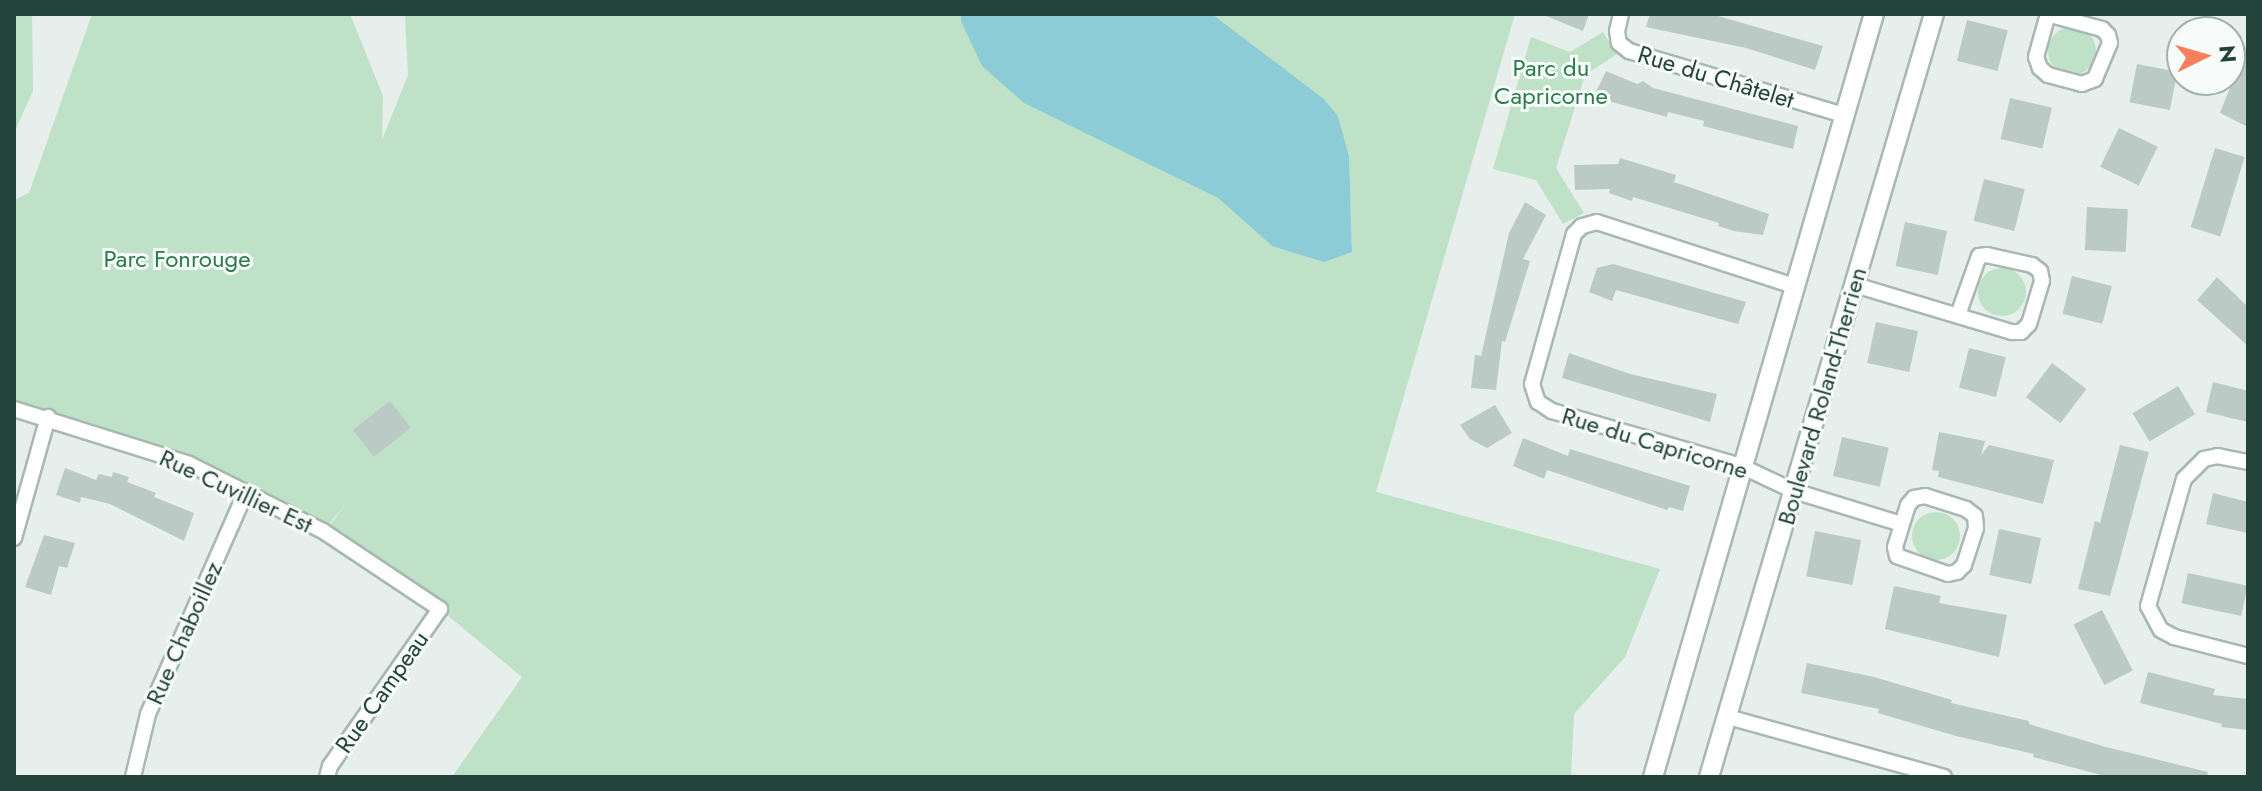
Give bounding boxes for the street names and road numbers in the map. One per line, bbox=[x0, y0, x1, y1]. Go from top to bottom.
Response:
street label: Rue du Châtelet bbox=[1635, 40, 1797, 114]
street label: Boulevard Roland-Therrien bbox=[1771, 264, 1873, 528]
street label: Rue du Capricorne bbox=[1559, 401, 1751, 485]
street label: Rue Cuvillier Est bbox=[155, 443, 317, 539]
street label: Rue Chaboillez bbox=[140, 557, 228, 709]
street label: Rue Campeau bbox=[329, 625, 435, 759]

